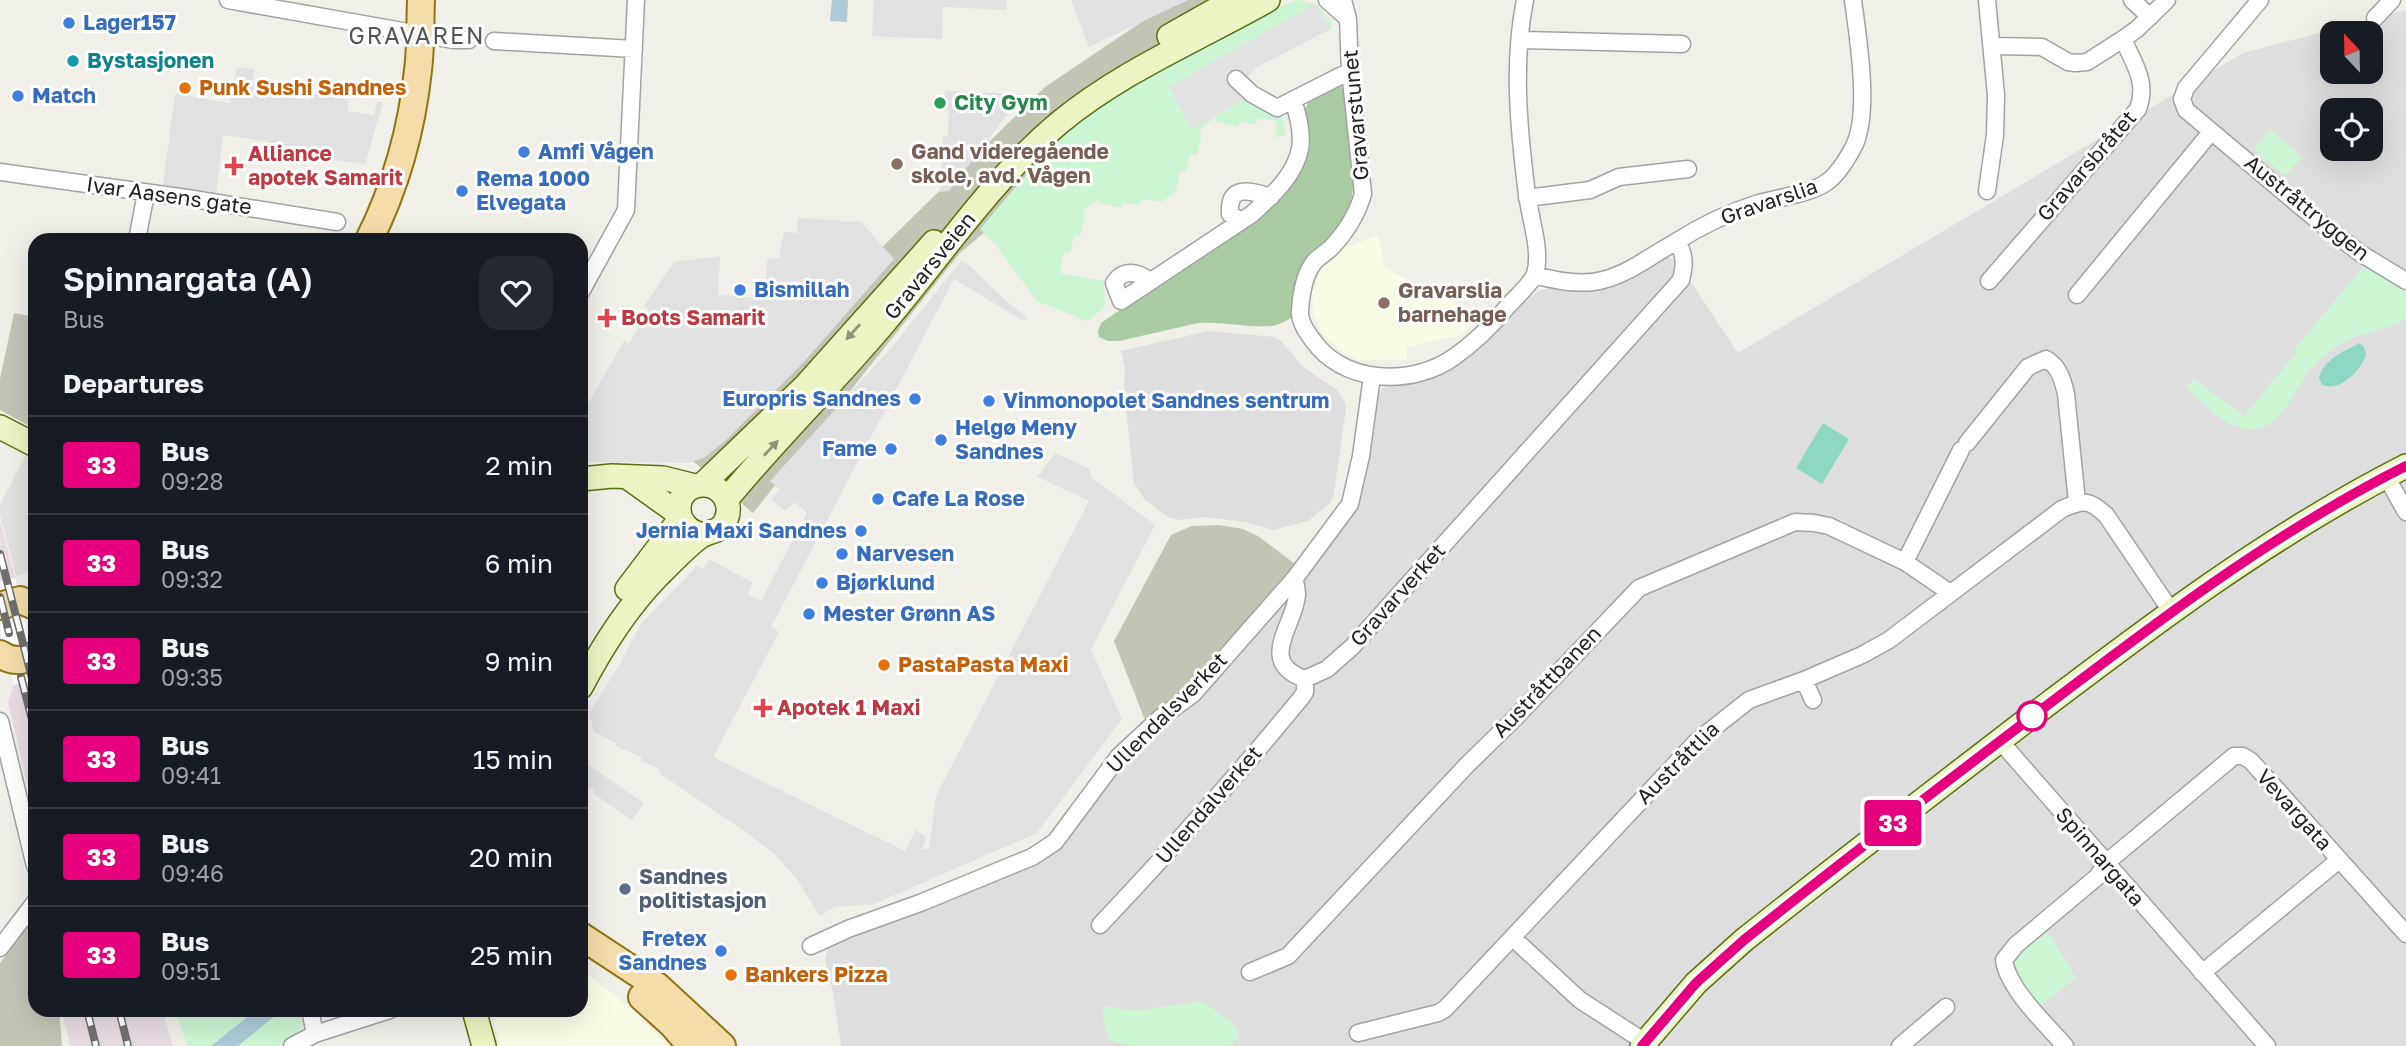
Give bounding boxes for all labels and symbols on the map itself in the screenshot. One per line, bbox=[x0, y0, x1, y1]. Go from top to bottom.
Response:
place label: Lager157 bbox=[83, 9, 176, 35]
marker: Lager157 bbox=[61, 15, 77, 31]
district label: GRAVAREN bbox=[348, 21, 486, 49]
north arrow bbox=[2320, 21, 2384, 84]
place label: Bystasjonen bbox=[87, 47, 214, 73]
street label: Gravarstunet bbox=[1336, 49, 1374, 182]
marker: Bystasjonen bbox=[65, 53, 81, 69]
place label: Punk Sushi Sandnes bbox=[199, 74, 407, 100]
marker: Punk Sushi Sandnes bbox=[177, 80, 193, 96]
place label: Match bbox=[32, 82, 96, 108]
marker: Match bbox=[10, 88, 26, 104]
place label: City Gym bbox=[954, 89, 1048, 115]
marker: City Gym bbox=[932, 95, 948, 111]
street label: Gravarsbråtet bbox=[2031, 105, 2141, 226]
place label: Amfi Vågen bbox=[538, 138, 654, 164]
place label: Gand videregående skole, avd. Vågen bbox=[911, 138, 1109, 188]
place label: Alliance apotek Samarit bbox=[248, 140, 403, 190]
marker: Amfi Vågen bbox=[516, 144, 532, 160]
street label: Austråttryggen bbox=[2240, 149, 2375, 266]
marker: Gand videregående skole, avd. Vågen bbox=[889, 156, 905, 172]
marker: Alliance apotek Samarit bbox=[226, 158, 242, 174]
place label: Rema 1000 Elvegata bbox=[476, 165, 590, 215]
street label: Ivar Aasens gate bbox=[85, 171, 253, 219]
street label: Gravarslia bbox=[1717, 172, 1821, 230]
marker: Rema 1000 Elvegata bbox=[454, 183, 470, 199]
street label: Gravarsveien bbox=[878, 206, 980, 324]
place label: Bismillah bbox=[754, 276, 849, 302]
place label: Gravarslia barnehage bbox=[1398, 277, 1507, 327]
marker: Bismillah bbox=[732, 282, 748, 298]
marker: Gravarslia barnehage bbox=[1376, 295, 1392, 311]
place label: Boots Samarit bbox=[621, 304, 765, 330]
marker: Boots Samarit bbox=[599, 310, 615, 326]
one-way arrow bbox=[845, 323, 861, 341]
place label: Europris Sandnes bbox=[722, 385, 901, 411]
place label: Vinmonopolet Sandnes sentrum bbox=[1003, 387, 1329, 413]
marker: Europris Sandnes bbox=[907, 391, 923, 407]
marker: Vinmonopolet Sandnes sentrum bbox=[981, 393, 997, 409]
place label: Helgø Meny Sandnes bbox=[955, 414, 1078, 464]
marker: Helgø Meny Sandnes bbox=[933, 432, 949, 448]
place label: Fame bbox=[822, 435, 877, 461]
one-way arrow bbox=[762, 439, 779, 456]
marker: Fame bbox=[883, 441, 899, 457]
place label: Cafe La Rose bbox=[892, 485, 1025, 511]
marker: Cafe La Rose bbox=[870, 491, 886, 507]
place label: Jernia Maxi Sandnes bbox=[636, 517, 847, 543]
marker: Jernia Maxi Sandnes bbox=[853, 523, 869, 539]
street label: Gravarverket bbox=[1344, 537, 1450, 651]
place label: Narvesen bbox=[856, 540, 954, 566]
marker: Narvesen bbox=[834, 546, 850, 562]
place label: Bjørklund bbox=[836, 569, 935, 595]
marker: Bjørklund bbox=[814, 575, 830, 591]
place label: Mester Grønn AS bbox=[823, 600, 995, 626]
marker: Mester Grønn AS bbox=[801, 606, 817, 622]
street label: Austråttbanen bbox=[1487, 620, 1606, 742]
street label: Ullendalsverket bbox=[1101, 647, 1232, 778]
place label: PastaPasta Maxi bbox=[898, 651, 1068, 677]
marker: PastaPasta Maxi bbox=[876, 657, 892, 673]
place label: Apotek 1 Maxi bbox=[777, 694, 920, 720]
marker: Apotek 1 Maxi bbox=[755, 700, 771, 716]
unlabelled marker bbox=[2017, 701, 2047, 731]
street label: Austråttlia bbox=[1631, 716, 1724, 809]
street label: Ullendalverket bbox=[1150, 740, 1267, 869]
street label: Vevargata bbox=[2251, 763, 2338, 855]
line badge: 33 bbox=[1862, 800, 1924, 846]
street label: Spinnargata bbox=[2051, 802, 2151, 911]
place label: Sandnes politistasjon bbox=[639, 863, 767, 913]
marker: Sandnes politistasjon bbox=[617, 881, 633, 897]
place label: Fretex Sandnes bbox=[618, 925, 707, 975]
marker: Fretex Sandnes bbox=[713, 943, 729, 959]
place label: Bankers Pizza bbox=[745, 961, 888, 987]
marker: Bankers Pizza bbox=[723, 967, 739, 983]

